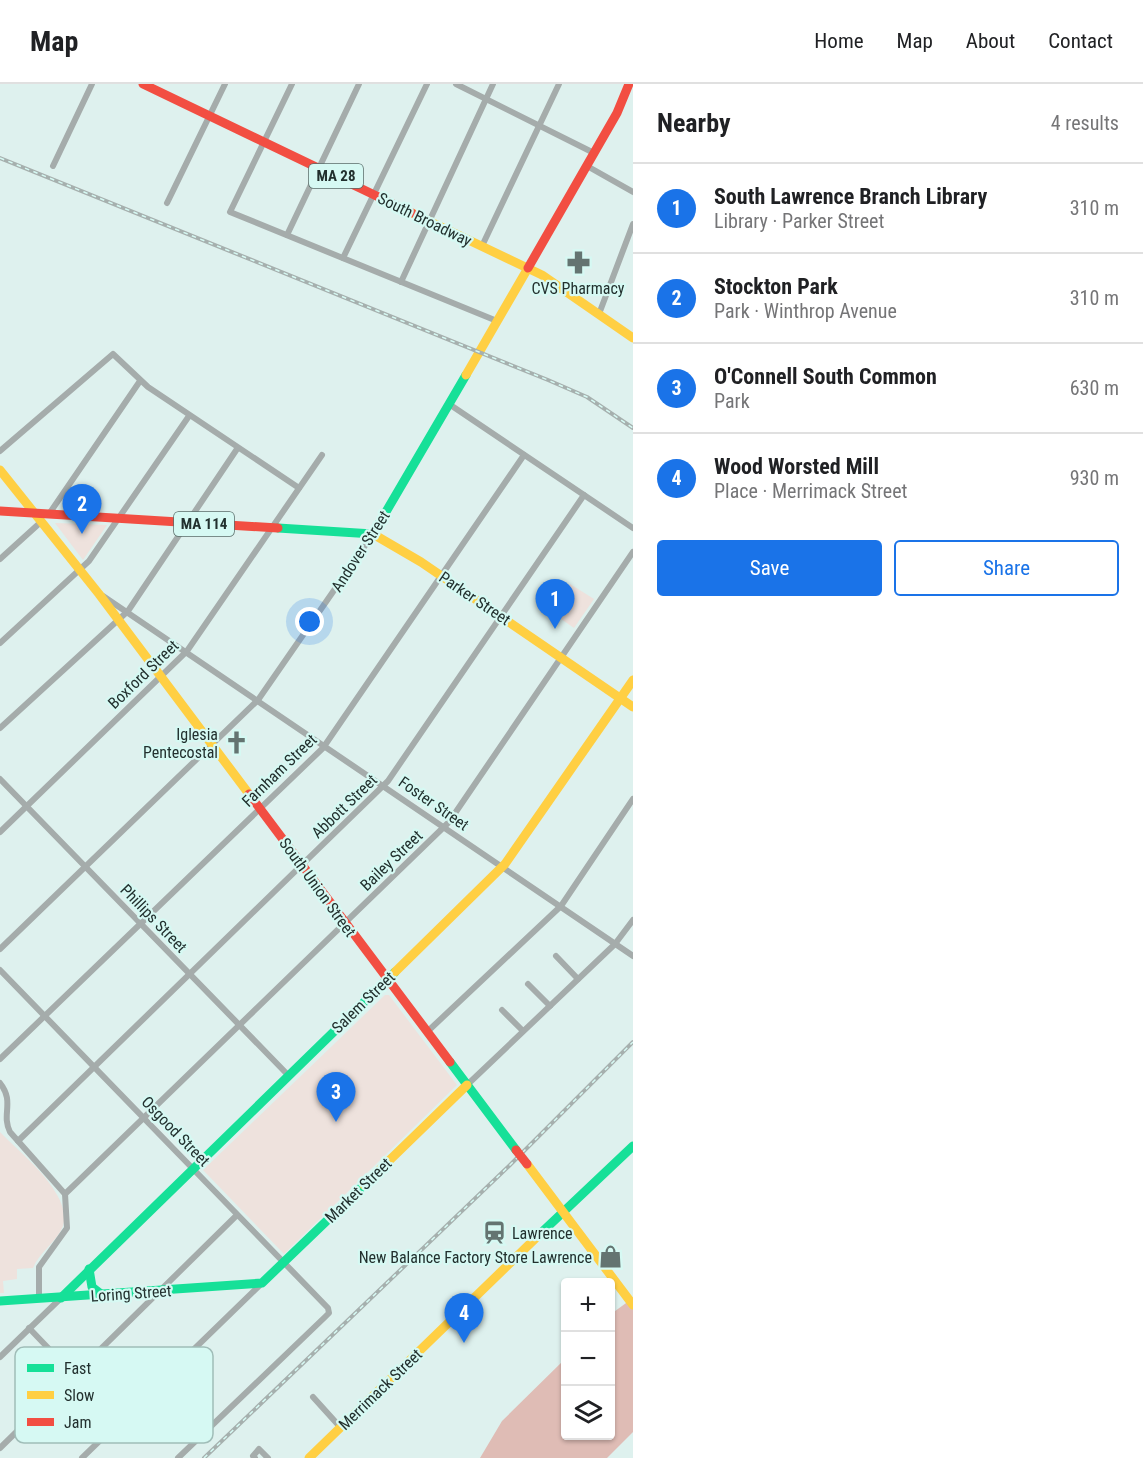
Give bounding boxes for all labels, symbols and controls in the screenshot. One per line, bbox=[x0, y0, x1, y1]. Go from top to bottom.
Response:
text: Map bbox=[30, 25, 78, 58]
text: Home bbox=[814, 29, 864, 53]
text: Map bbox=[897, 29, 933, 53]
text: About bbox=[966, 29, 1015, 53]
text: Contact bbox=[1048, 29, 1113, 53]
text: Nearby bbox=[657, 108, 731, 138]
text: 4 results bbox=[1051, 111, 1119, 135]
road number: MA 28 bbox=[309, 164, 363, 188]
text: South Lawrence Branch Library bbox=[714, 184, 987, 209]
street label: South Broadway bbox=[375, 189, 475, 250]
text: 1 bbox=[671, 196, 682, 220]
text: 310 m bbox=[1070, 196, 1119, 220]
text: Library · Parker Street bbox=[714, 209, 884, 233]
pharmacy icon: CVS Pharmacy bbox=[565, 250, 591, 276]
text: Stockton Park bbox=[714, 274, 838, 299]
place label: CVS Pharmacy bbox=[532, 279, 625, 298]
text: 2 bbox=[671, 286, 682, 310]
text: 310 m bbox=[1070, 286, 1119, 310]
text: Park · Winthrop Avenue bbox=[714, 299, 897, 323]
text: O'Connell South Common bbox=[714, 364, 937, 389]
text: 3 bbox=[671, 376, 682, 400]
text: 630 m bbox=[1070, 376, 1119, 400]
text: Park bbox=[714, 389, 750, 413]
text: Wood Worsted Mill bbox=[714, 454, 879, 479]
text: 4 bbox=[671, 466, 682, 490]
text: 930 m bbox=[1070, 466, 1119, 490]
text: Place · Merrimack Street bbox=[714, 479, 908, 503]
pin: 2 bbox=[62, 484, 101, 534]
street label: Andover Street bbox=[327, 507, 394, 595]
road number: MA 114 bbox=[174, 512, 234, 536]
button: Save bbox=[657, 540, 882, 596]
button: Share bbox=[894, 540, 1119, 596]
street label: Parker Street bbox=[435, 568, 514, 629]
pin: 1 bbox=[536, 580, 574, 629]
your location bbox=[295, 607, 324, 636]
street label: Boxford Street bbox=[104, 636, 183, 713]
place label: Iglesia Pentecostal bbox=[143, 725, 218, 762]
church icon: Iglesia Pentecostal bbox=[223, 730, 249, 756]
street label: Farnham Street bbox=[238, 730, 321, 811]
street label: Abbott Street bbox=[308, 770, 381, 842]
street label: Foster Street bbox=[395, 772, 473, 835]
street label: Bailey Street bbox=[356, 826, 427, 895]
street label: South Union Street bbox=[275, 834, 360, 941]
street label: Phillips Street bbox=[116, 880, 191, 957]
street label: Salem Street bbox=[328, 967, 399, 1037]
pin: 3 bbox=[316, 1072, 356, 1122]
street label: Osgood Street bbox=[138, 1092, 214, 1170]
street label: Market Street bbox=[321, 1154, 396, 1227]
station icon: Lawrence bbox=[481, 1220, 507, 1246]
place label: Lawrence bbox=[512, 1224, 573, 1243]
shop icon: New Balance Factory Store Lawrence bbox=[597, 1244, 623, 1270]
place label: New Balance Factory Store Lawrence bbox=[359, 1248, 592, 1267]
map controls bbox=[561, 1278, 615, 1440]
button: + bbox=[561, 1278, 615, 1332]
street label: Loring Street bbox=[90, 1281, 172, 1306]
pin: 4 bbox=[444, 1294, 484, 1343]
button: − bbox=[561, 1332, 615, 1386]
street label: Merrimack Street bbox=[335, 1345, 426, 1434]
legend bbox=[15, 1347, 213, 1443]
text: Fast bbox=[64, 1359, 91, 1378]
text: Slow bbox=[64, 1386, 94, 1405]
button: layers bbox=[561, 1386, 615, 1440]
text: Jam bbox=[64, 1413, 91, 1432]

